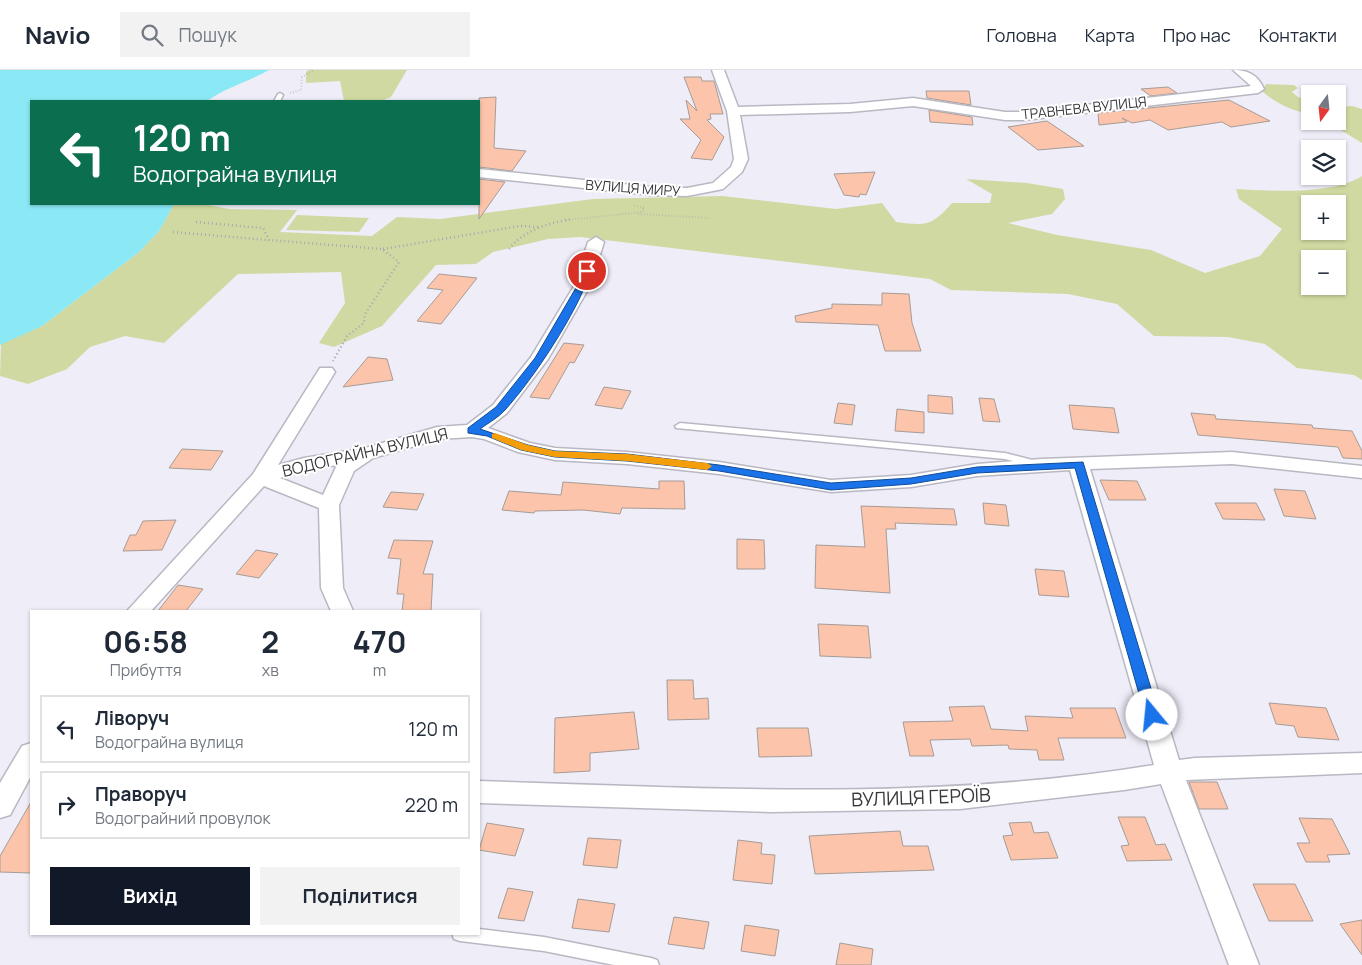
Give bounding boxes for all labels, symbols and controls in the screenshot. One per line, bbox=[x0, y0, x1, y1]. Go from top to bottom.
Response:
search box bbox=[120, 12, 470, 57]
text: Navio bbox=[25, 18, 90, 51]
icon: search bbox=[138, 21, 166, 49]
text: Пошук bbox=[178, 22, 237, 48]
text: Головна bbox=[987, 23, 1057, 47]
text: Карта bbox=[1085, 23, 1135, 47]
text: Про нас bbox=[1163, 23, 1231, 47]
text: Контакти bbox=[1259, 23, 1337, 47]
north arrow bbox=[1301, 85, 1346, 130]
map controls bbox=[1301, 85, 1346, 295]
street label: ТРАВНЕВА ВУЛИЦЯ bbox=[1020, 91, 1148, 124]
text: 120 m bbox=[133, 114, 231, 162]
icon: left bbox=[50, 120, 115, 185]
button: layers bbox=[1301, 140, 1346, 185]
text: Водограйна вулиця bbox=[133, 159, 337, 189]
street label: ВУЛИЦЯ МИРУ bbox=[585, 175, 682, 200]
button: + bbox=[1301, 195, 1346, 240]
pin bbox=[566, 250, 608, 292]
button: − bbox=[1301, 250, 1346, 295]
icon: arrive bbox=[573, 257, 601, 285]
street label: ВОДОГРАЙНА ВУЛИЦЯ bbox=[280, 422, 450, 482]
text: 06:58 bbox=[103, 621, 188, 662]
text: 2 bbox=[261, 621, 279, 662]
text: 470 bbox=[353, 621, 407, 662]
text: Прибуття bbox=[110, 659, 182, 681]
text: хв bbox=[262, 659, 279, 681]
text: m bbox=[373, 659, 386, 681]
position arrow bbox=[1125, 688, 1177, 740]
text: Ліворуч bbox=[95, 705, 169, 731]
icon: left bbox=[52, 715, 80, 743]
text: 120 m bbox=[408, 716, 458, 742]
text: Водограйна вулиця bbox=[95, 731, 243, 753]
text: Праворуч bbox=[95, 781, 187, 807]
street label: ВУЛИЦЯ ГЕРОЇВ bbox=[851, 782, 992, 812]
icon: right bbox=[52, 791, 80, 819]
text: 220 m bbox=[405, 792, 458, 818]
text: Водограйний провулок bbox=[95, 807, 270, 829]
button: Вихід bbox=[50, 867, 250, 925]
button: Поділитися bbox=[260, 867, 460, 925]

